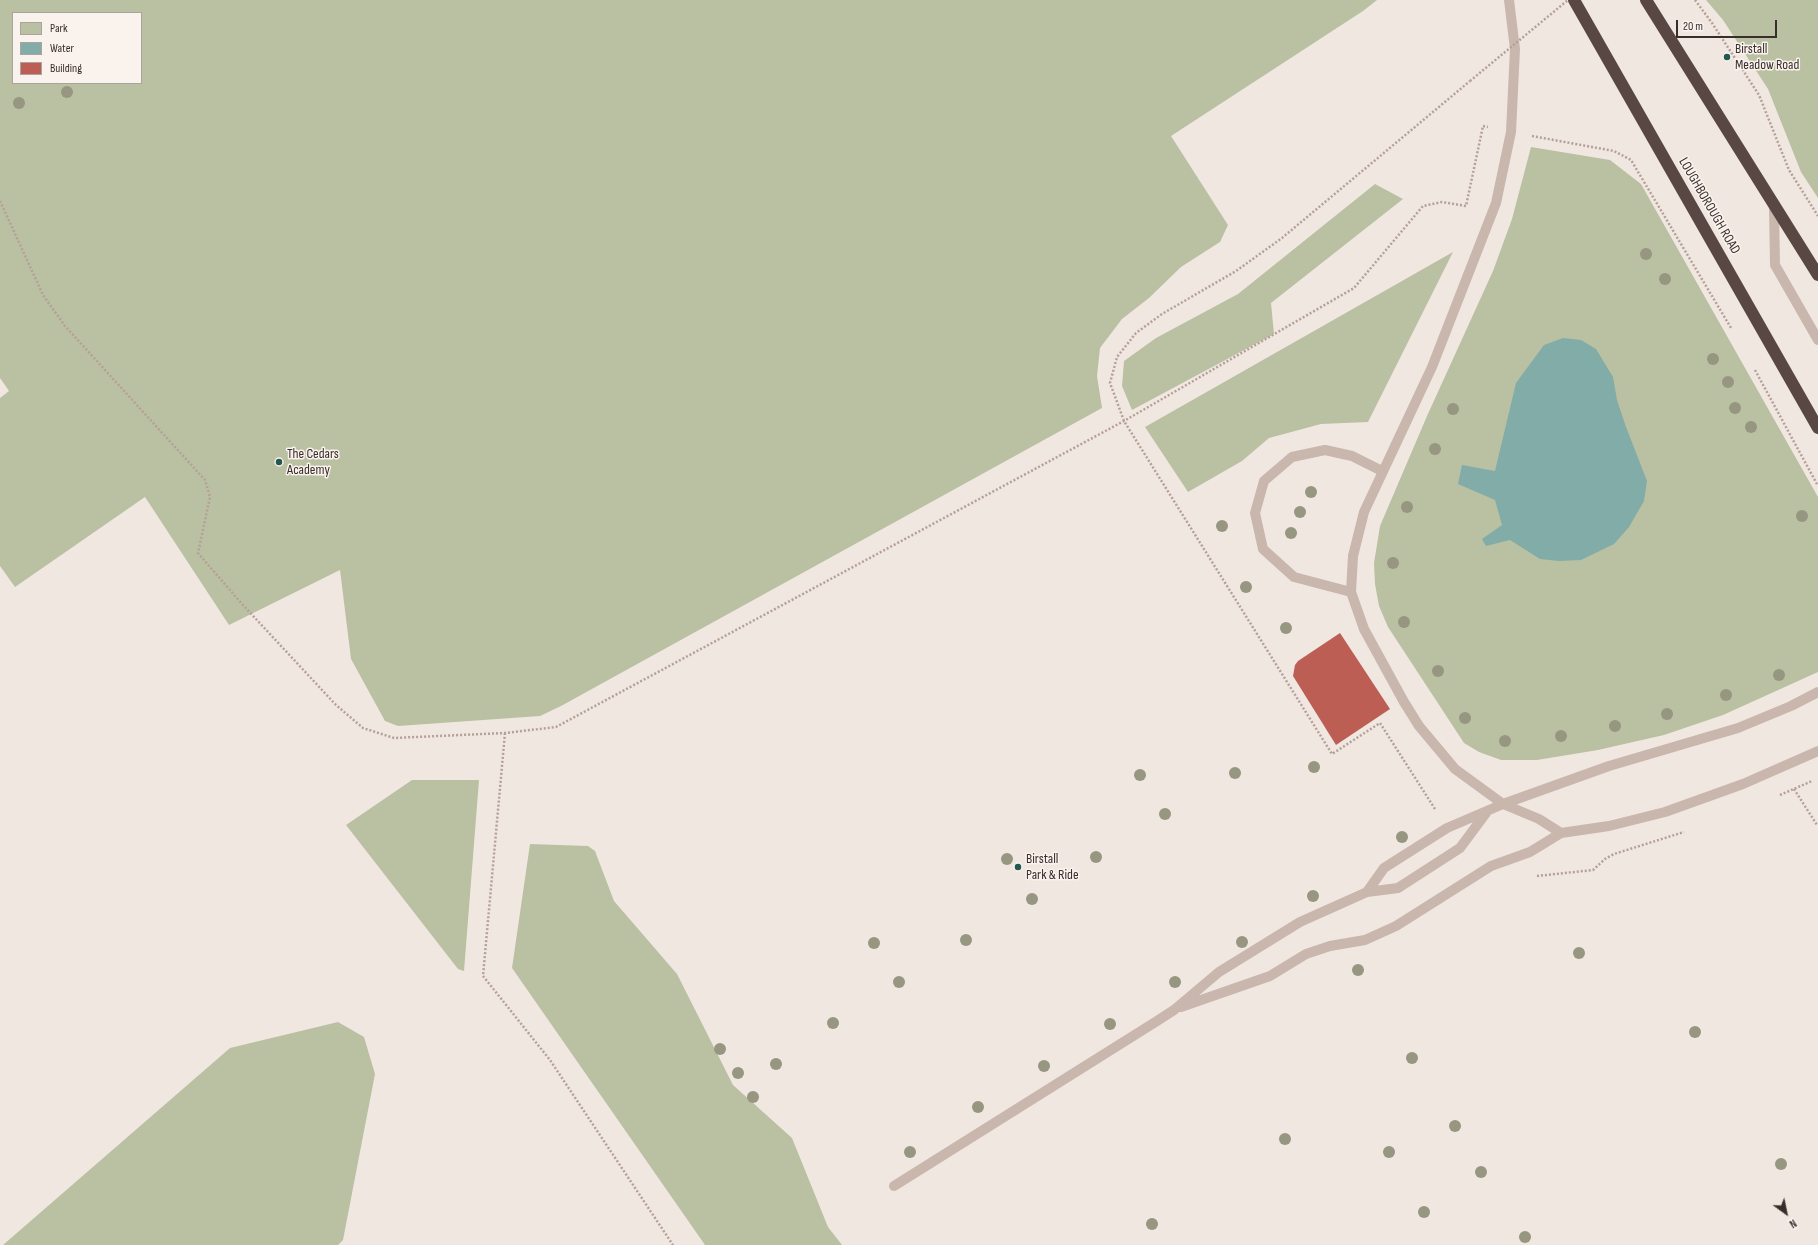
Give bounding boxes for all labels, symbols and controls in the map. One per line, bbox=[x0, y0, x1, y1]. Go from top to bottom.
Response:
legend bbox=[12, 12, 142, 84]
scale bar bbox=[1678, 12, 1779, 38]
text: 20 m bbox=[1683, 19, 1703, 34]
text: Park bbox=[50, 21, 68, 36]
text: Water bbox=[50, 41, 74, 56]
place label: Birstall Meadow Road bbox=[1735, 41, 1799, 74]
marker: Birstall Meadow Road bbox=[1722, 52, 1732, 62]
text: Building bbox=[50, 61, 82, 76]
street label: LOUGHBOROUGH ROAD bbox=[1675, 155, 1743, 257]
place label: The Cedars Academy bbox=[287, 446, 339, 478]
marker: The Cedars Academy bbox=[274, 457, 284, 467]
place label: Birstall Park & Ride bbox=[1026, 851, 1079, 884]
marker: Birstall Park & Ride bbox=[1013, 862, 1023, 872]
north arrow bbox=[1766, 1193, 1806, 1233]
text: N bbox=[1787, 1216, 1799, 1231]

